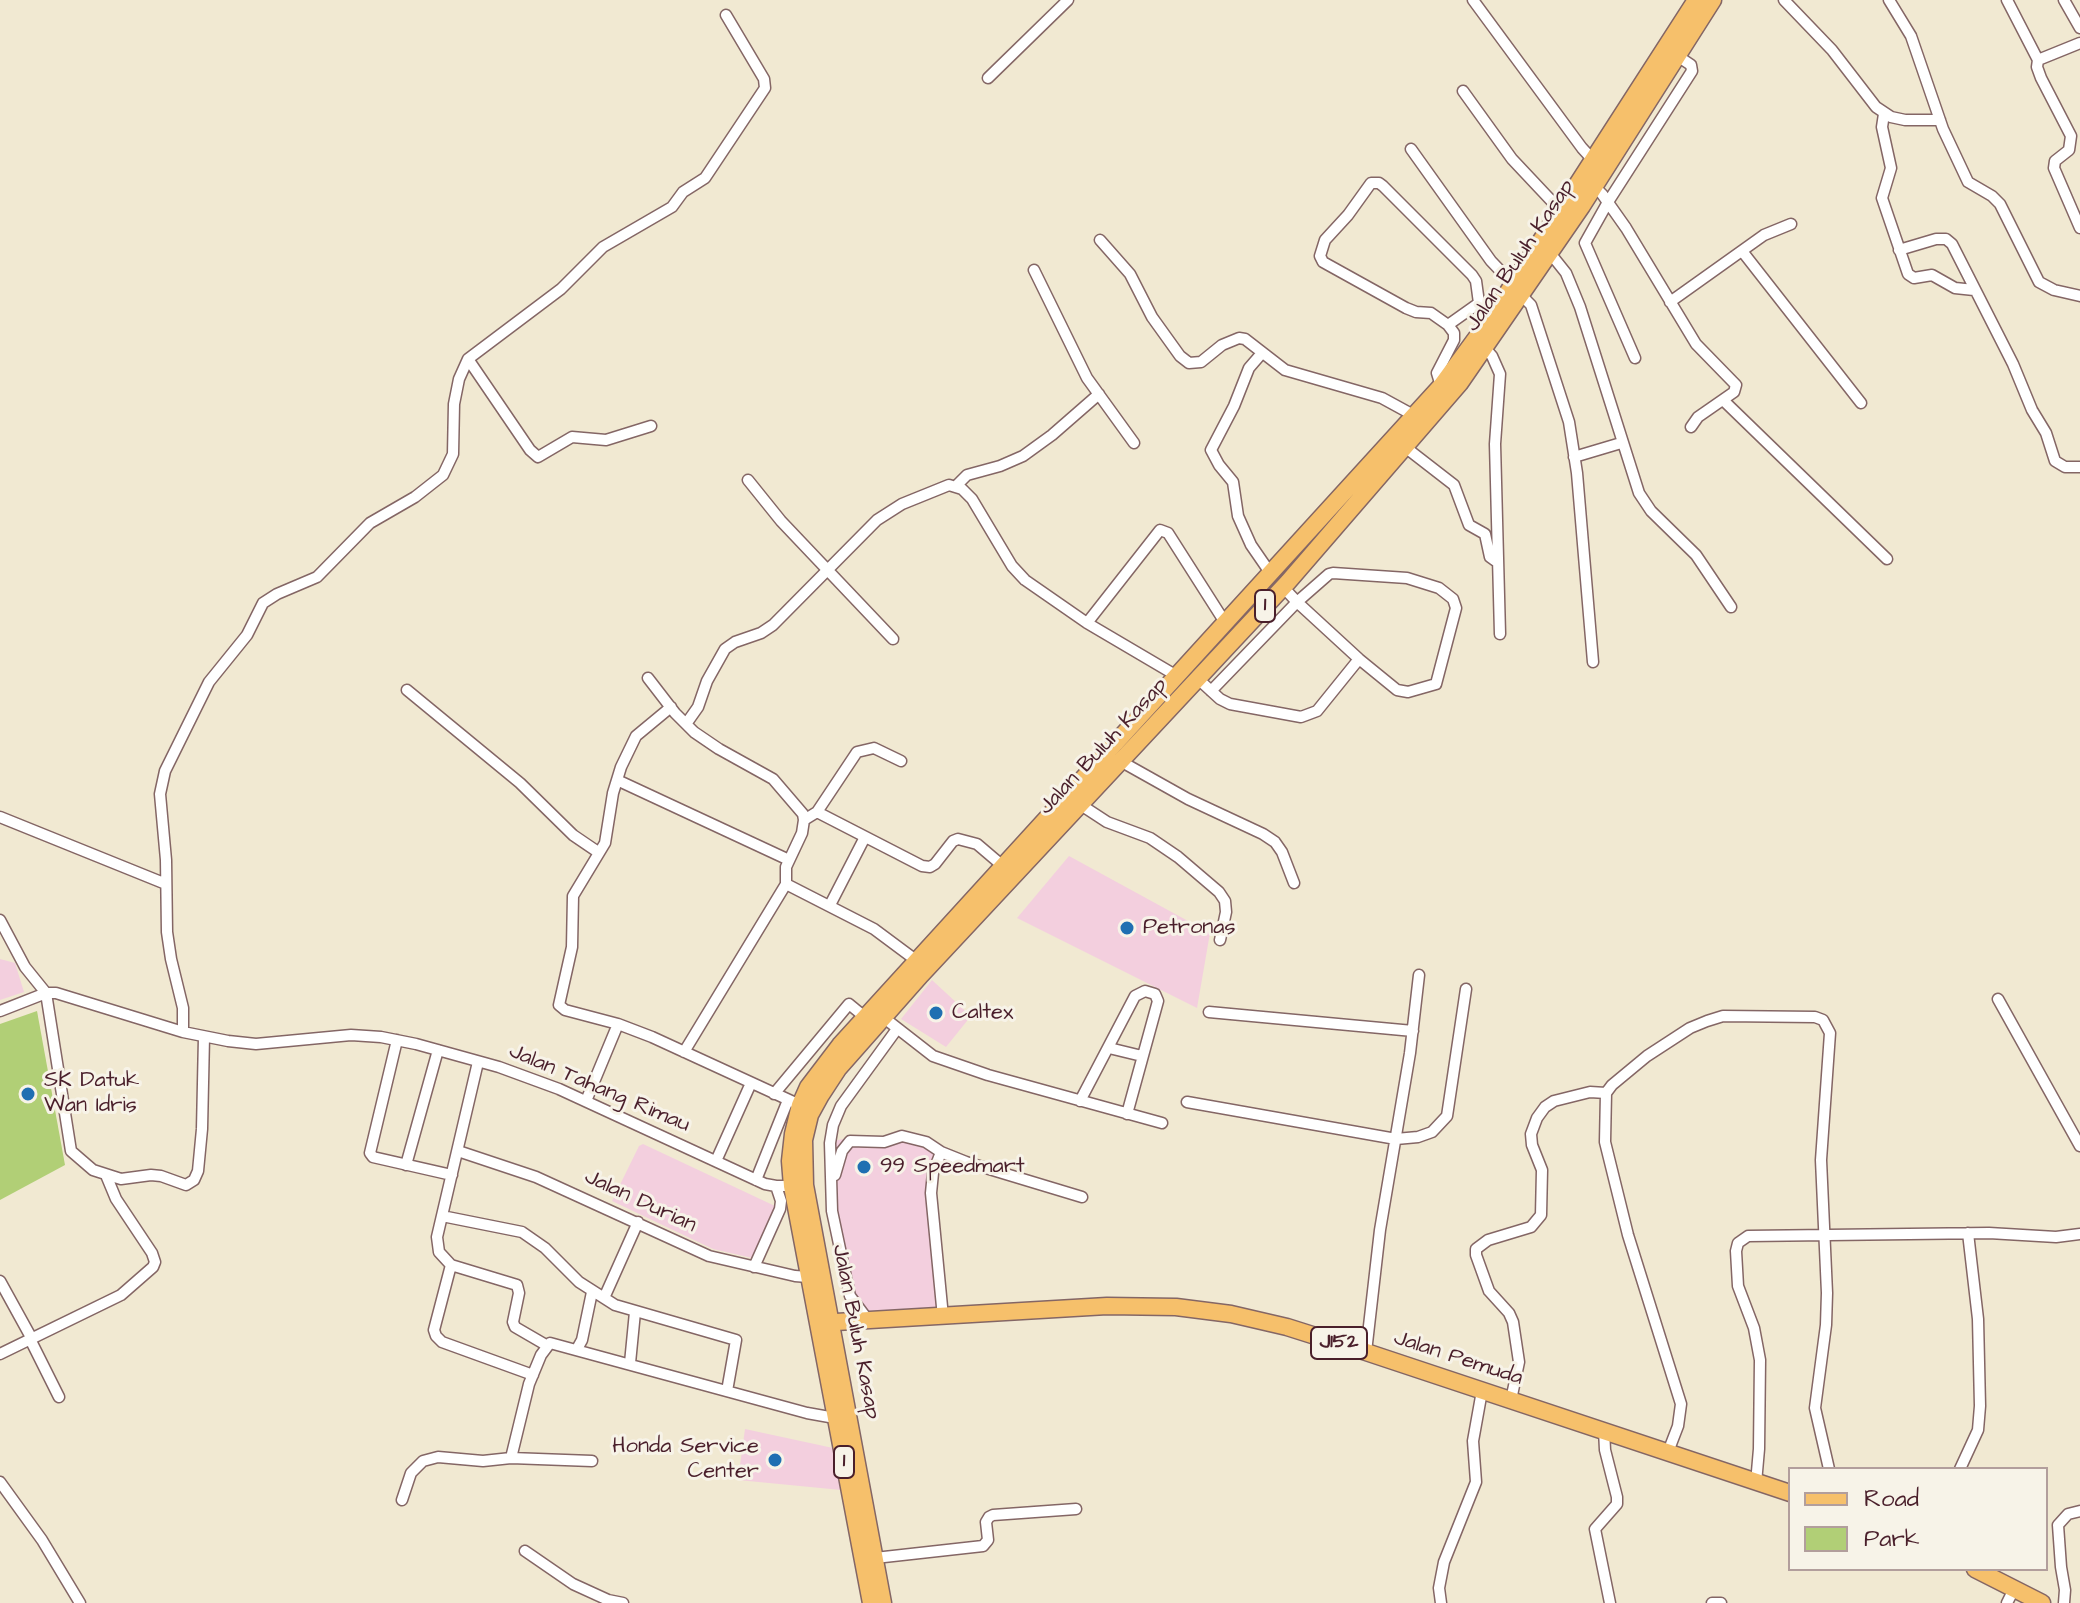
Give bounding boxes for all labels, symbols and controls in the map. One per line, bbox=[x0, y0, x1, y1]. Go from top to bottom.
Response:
street label: Jalan Buluh Kasap bbox=[1460, 175, 1582, 337]
road number: 1 bbox=[1255, 590, 1275, 622]
street label: Jalan Buluh Kasap bbox=[1034, 673, 1174, 821]
place label: Petronas bbox=[1143, 915, 1236, 941]
marker: Petronas bbox=[1118, 919, 1136, 937]
place label: Caltex bbox=[952, 1000, 1013, 1026]
marker: Caltex bbox=[927, 1004, 945, 1022]
street label: Jalan Tahang Rimau bbox=[505, 1039, 693, 1139]
place label: SK Datuk Wan Idris bbox=[44, 1068, 139, 1120]
marker: SK Datuk Wan Idris bbox=[19, 1085, 37, 1103]
place label: 99 Speedmart bbox=[880, 1154, 1025, 1180]
marker: 99 Speedmart bbox=[855, 1158, 873, 1176]
street label: Jalan Durian bbox=[580, 1165, 700, 1239]
street label: Jalan Buluh Kasap bbox=[825, 1242, 885, 1422]
street label: Jalan Pemuda bbox=[1390, 1326, 1526, 1392]
road number: J152 bbox=[1311, 1327, 1367, 1359]
place label: Honda Service Center bbox=[612, 1434, 759, 1486]
road number: 1 bbox=[834, 1446, 854, 1478]
marker: Honda Service Center bbox=[766, 1451, 784, 1469]
legend bbox=[1788, 1467, 2048, 1571]
text: Road bbox=[1864, 1482, 1919, 1516]
text: Park bbox=[1864, 1522, 1920, 1556]

